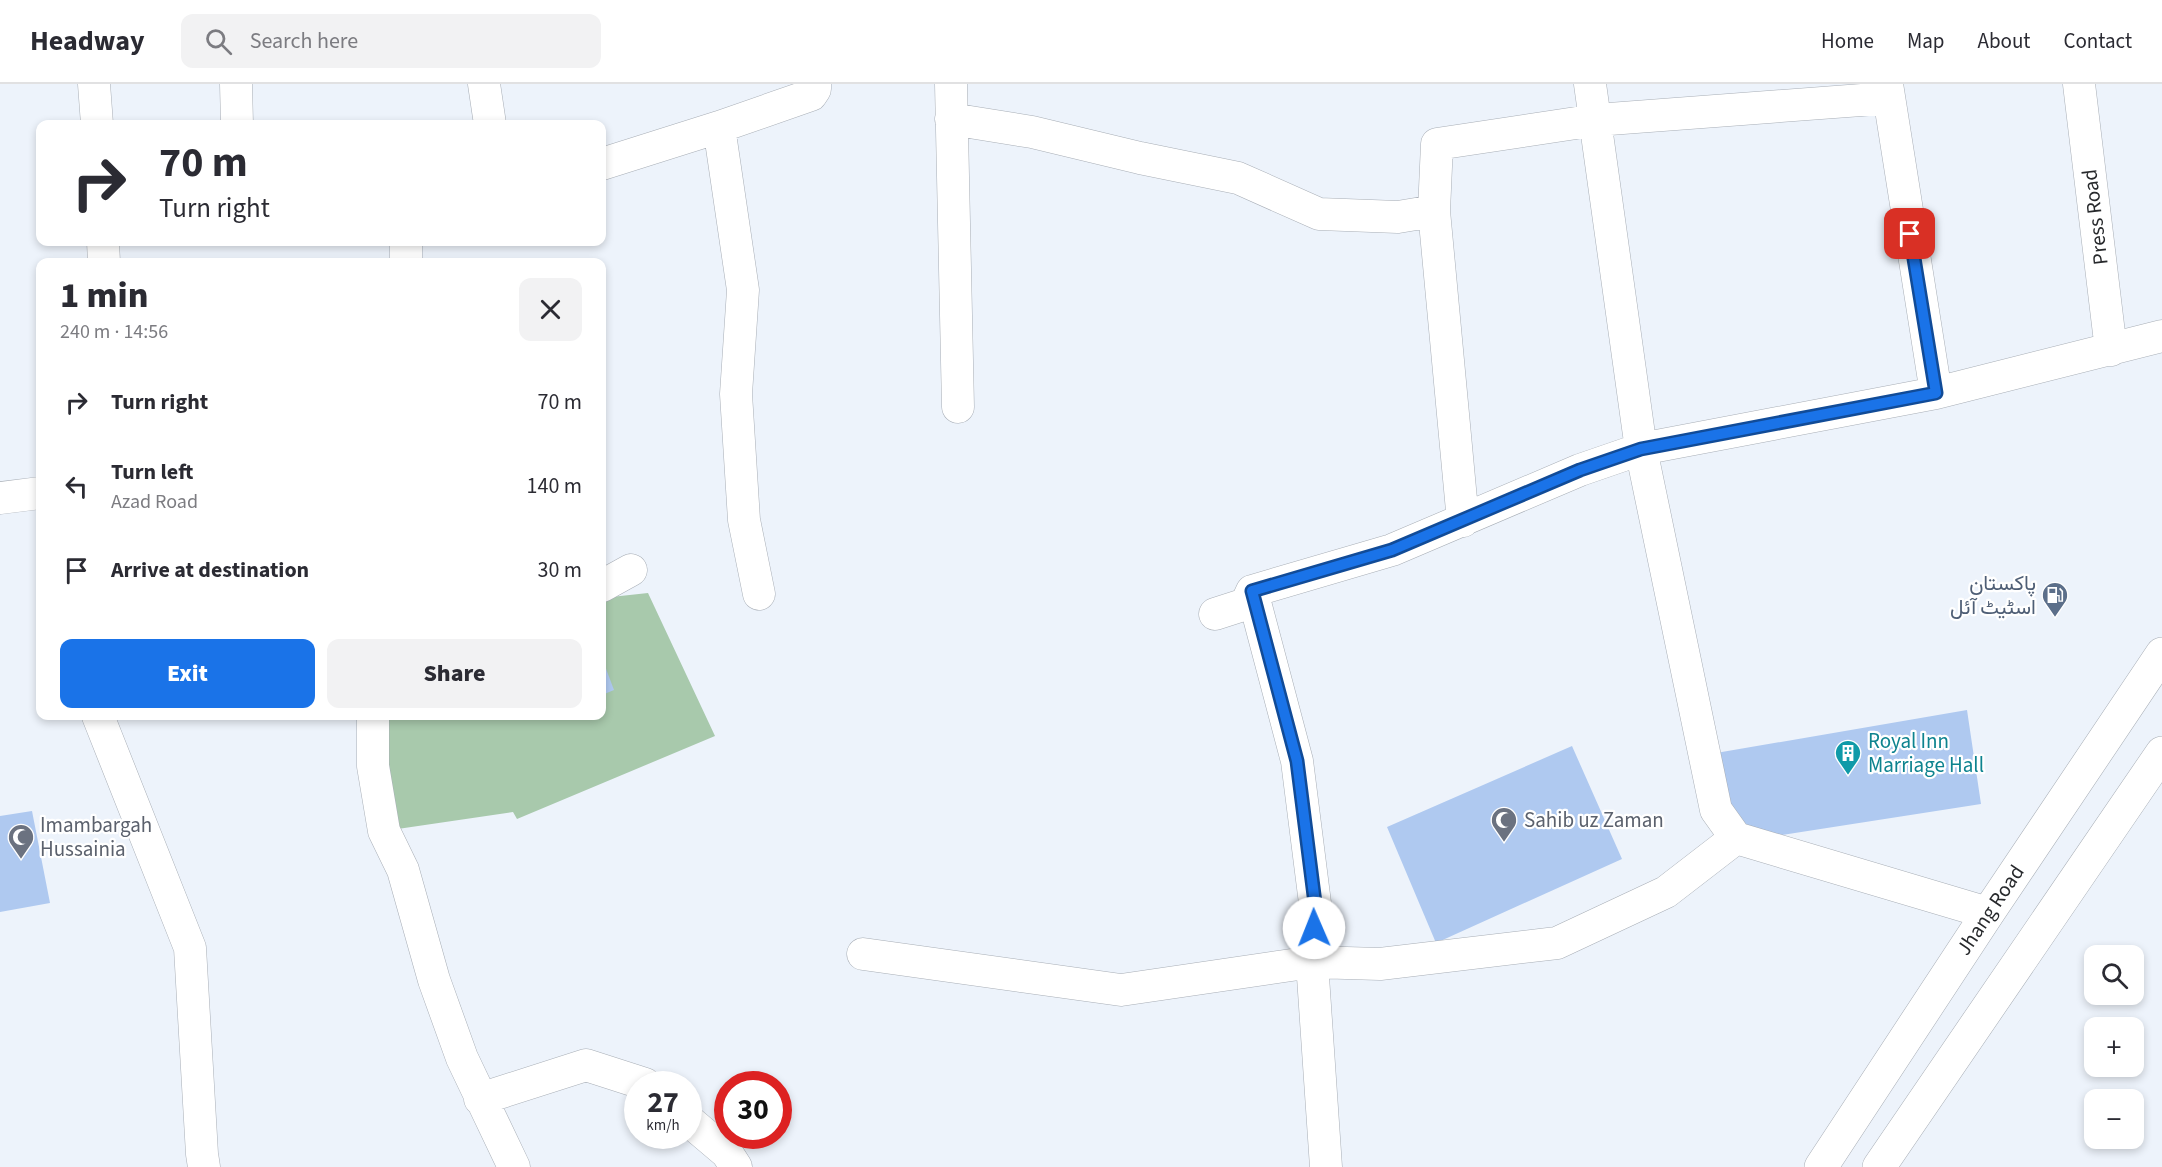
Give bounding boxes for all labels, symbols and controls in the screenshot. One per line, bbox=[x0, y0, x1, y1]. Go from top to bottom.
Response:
search box bbox=[181, 14, 601, 68]
text: Headway bbox=[30, 21, 145, 61]
icon: search bbox=[202, 25, 235, 58]
text: Search here bbox=[250, 25, 358, 57]
text: Home bbox=[1821, 26, 1874, 56]
text: Map bbox=[1907, 26, 1945, 56]
text: About bbox=[1978, 26, 2030, 56]
text: Contact bbox=[2063, 26, 2132, 56]
text: 70 m bbox=[159, 133, 248, 193]
icon: right bbox=[60, 144, 138, 222]
street label: Press Road bbox=[2074, 167, 2116, 267]
text: Turn right bbox=[159, 189, 270, 228]
pin bbox=[1884, 208, 1935, 259]
icon: arrive bbox=[1893, 217, 1926, 250]
text: 1 min bbox=[60, 270, 148, 321]
button: close bbox=[519, 278, 582, 341]
text: 240 m · 14:56 bbox=[60, 318, 168, 346]
icon: right bbox=[60, 386, 93, 419]
text: Turn right bbox=[111, 386, 208, 418]
text: 70 m bbox=[537, 386, 582, 418]
text: Turn left bbox=[111, 456, 193, 488]
icon: left bbox=[60, 470, 93, 503]
text: 140 m bbox=[527, 470, 582, 502]
text: Azad Road bbox=[111, 488, 198, 516]
icon: arrive bbox=[60, 554, 93, 587]
text: Arrive at destination bbox=[111, 554, 309, 586]
text: 30 m bbox=[537, 554, 582, 586]
place label: پاکستان اسٹیٹ آئل bbox=[1950, 568, 2036, 622]
fuel station icon: پاکستان اسٹیٹ آئل bbox=[2040, 580, 2070, 618]
button: Exit bbox=[60, 639, 315, 708]
button: Share bbox=[327, 639, 582, 708]
place label: Royal Inn Marriage Hall bbox=[1868, 726, 1984, 780]
building icon: Royal Inn Marriage Hall bbox=[1833, 738, 1863, 776]
mosque icon: Sahib uz Zaman bbox=[1489, 805, 1519, 843]
place label: Sahib uz Zaman bbox=[1524, 805, 1664, 835]
place label: Imambargah Hussainia bbox=[40, 810, 152, 864]
mosque icon: Imambargah Hussainia bbox=[6, 822, 36, 860]
street label: Jhang Road bbox=[1949, 859, 2031, 961]
position arrow bbox=[1282, 896, 1346, 960]
map controls bbox=[2084, 945, 2144, 1149]
button: search bbox=[2084, 945, 2144, 1005]
button: + bbox=[2084, 1017, 2144, 1077]
speed limit sign: 30 bbox=[714, 1071, 792, 1149]
text: 27 bbox=[647, 1081, 679, 1124]
button: − bbox=[2084, 1089, 2144, 1149]
text: km/h bbox=[646, 1115, 680, 1136]

